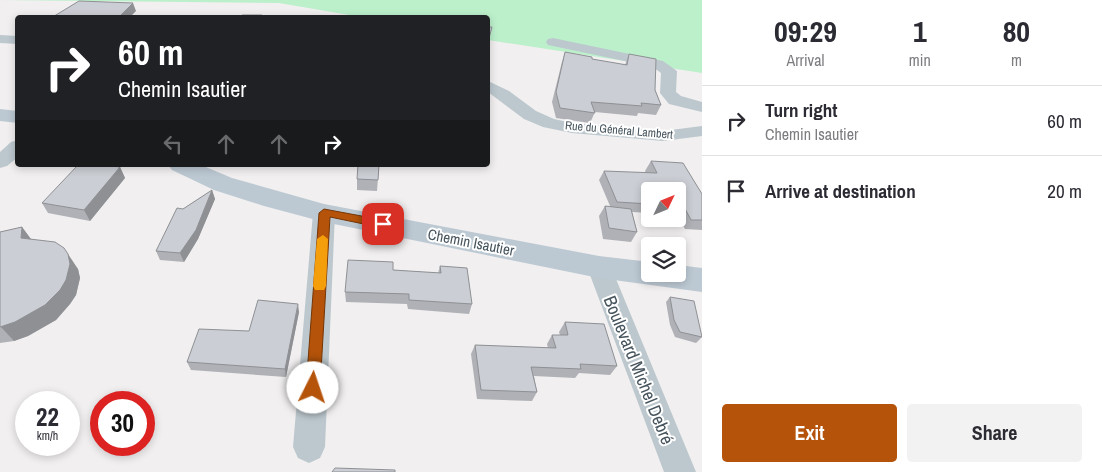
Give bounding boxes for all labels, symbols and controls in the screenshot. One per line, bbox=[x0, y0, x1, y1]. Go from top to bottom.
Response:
text: 09:29 bbox=[774, 11, 837, 51]
text: 1 bbox=[913, 11, 927, 51]
text: 80 bbox=[1003, 11, 1030, 51]
text: 60 m bbox=[118, 29, 183, 76]
icon: right bbox=[35, 35, 100, 100]
text: Arrival bbox=[786, 49, 824, 71]
text: min bbox=[909, 49, 931, 71]
text: m bbox=[1011, 49, 1022, 71]
text: Chemin Isautier bbox=[118, 74, 246, 104]
text: Turn right bbox=[765, 97, 837, 123]
icon: right bbox=[722, 107, 750, 135]
text: 60 m bbox=[1047, 108, 1082, 134]
street label: Rue du Général Lambert bbox=[564, 117, 674, 143]
text: Chemin Isautier bbox=[765, 123, 858, 145]
icon: left bbox=[159, 130, 187, 158]
icon: ahead bbox=[212, 130, 240, 158]
icon: ahead bbox=[265, 130, 293, 158]
icon: right bbox=[318, 130, 346, 158]
icon: arrive bbox=[722, 177, 750, 205]
text: Arrive at destination bbox=[765, 178, 916, 204]
text: 20 m bbox=[1047, 178, 1082, 204]
north arrow bbox=[641, 182, 686, 228]
map controls bbox=[641, 182, 686, 282]
pin bbox=[362, 203, 404, 245]
icon: arrive bbox=[369, 210, 397, 238]
street label: Chemin Isautier bbox=[426, 223, 516, 261]
button: layers bbox=[641, 237, 686, 282]
street label: Boulevard Michel Debré bbox=[598, 292, 680, 448]
position arrow bbox=[286, 361, 338, 413]
speed limit sign: 30 bbox=[90, 391, 155, 456]
text: 22 bbox=[36, 400, 59, 434]
button: Exit bbox=[722, 404, 897, 462]
button: Share bbox=[907, 404, 1082, 462]
text: km/h bbox=[37, 428, 58, 444]

